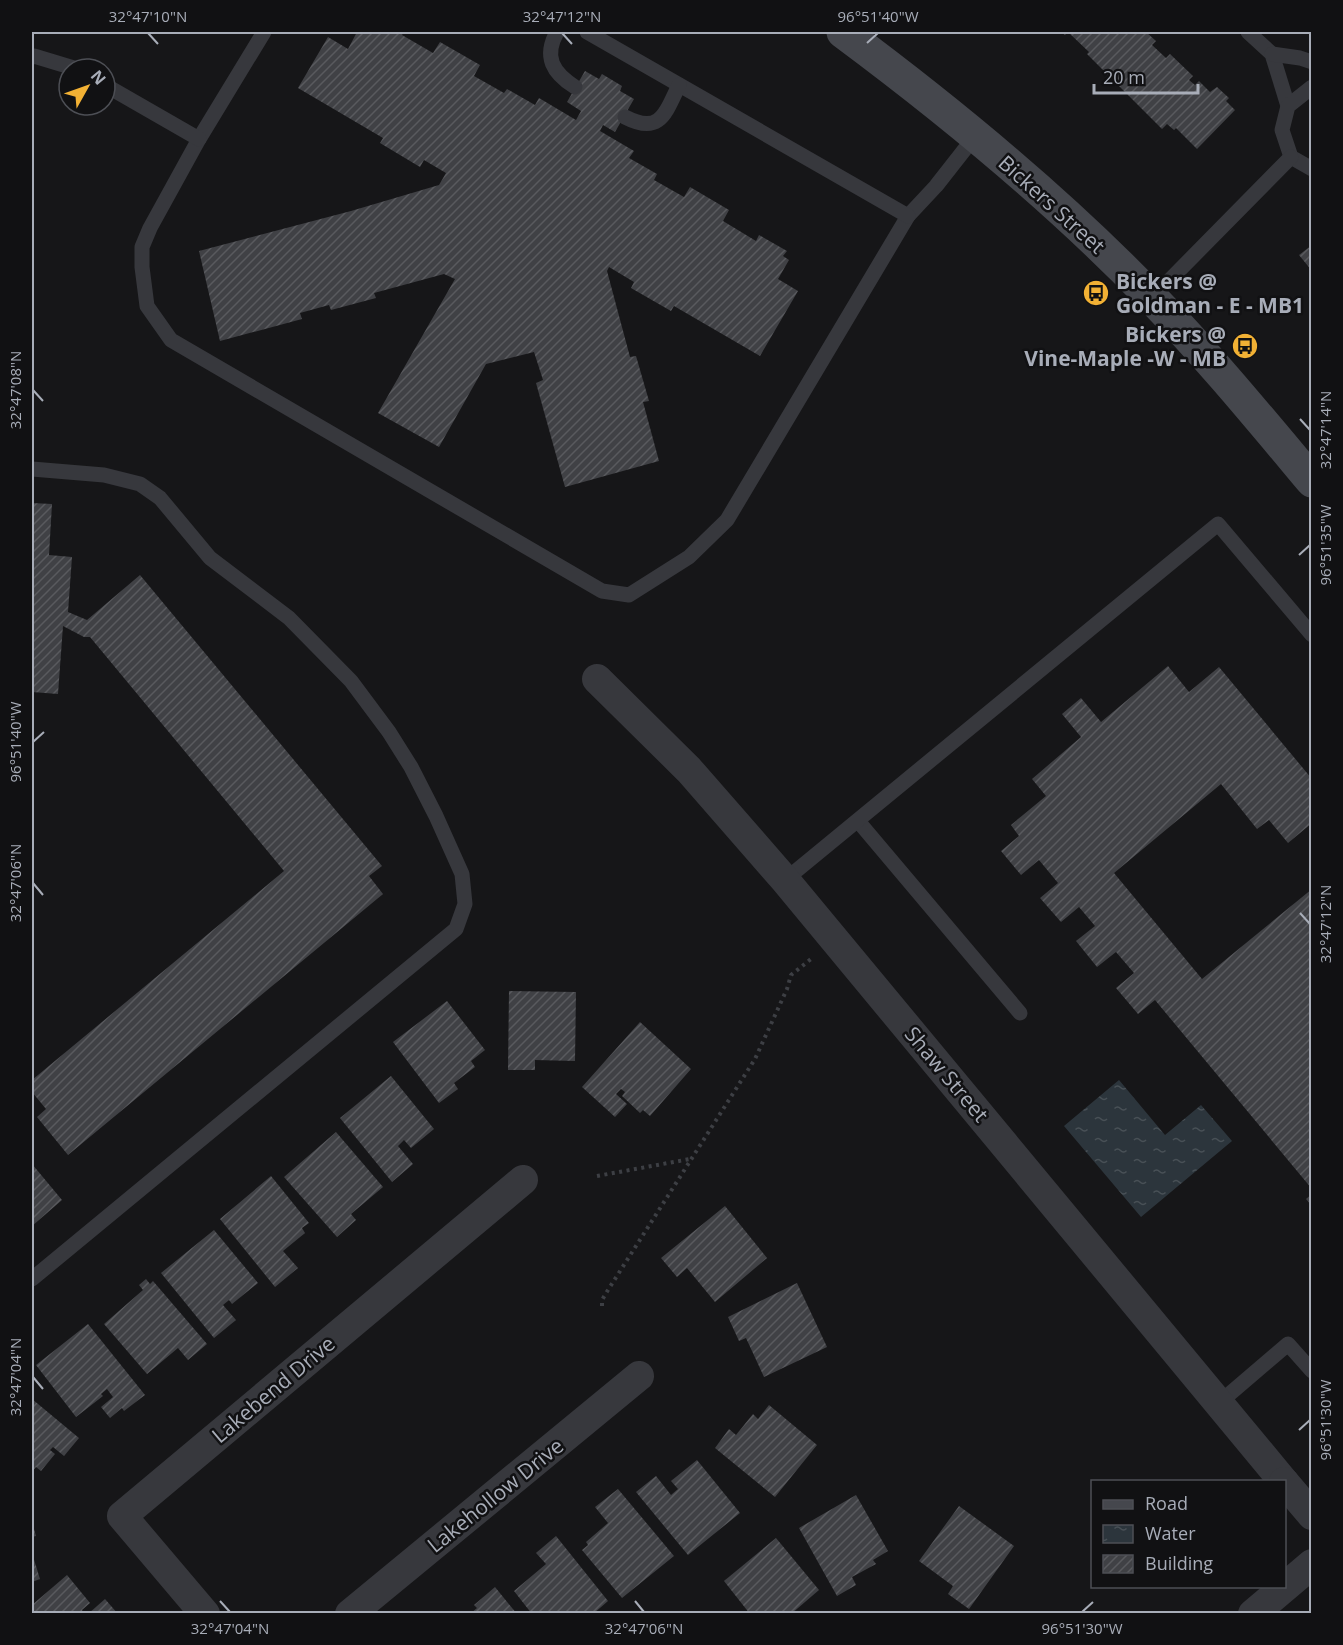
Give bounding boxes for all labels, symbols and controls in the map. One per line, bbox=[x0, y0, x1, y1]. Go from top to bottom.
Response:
text: 32°47'10"N bbox=[109, 6, 187, 26]
text: 32°47'12"N bbox=[523, 6, 601, 26]
text: 96°51'40"W bbox=[838, 6, 919, 26]
north arrow bbox=[57, 57, 117, 117]
scale bar bbox=[1094, 57, 1198, 95]
text: N bbox=[86, 65, 111, 89]
text: 20 m bbox=[1103, 65, 1145, 89]
street label: Bickers Street bbox=[993, 149, 1111, 259]
place label: Bickers @ Goldman - E - MB1 bbox=[1116, 267, 1304, 319]
bus stop icon: Bickers @ Goldman - E - MB1 bbox=[1081, 278, 1111, 308]
place label: Bickers @ Vine-Maple -W - MB bbox=[1024, 320, 1226, 372]
bus stop icon: Bickers @ Vine-Maple -W - MB bbox=[1230, 331, 1260, 361]
text: 32°47'08"N bbox=[5, 351, 25, 429]
text: 32°47'14"N bbox=[1315, 391, 1335, 469]
text: 96°51'35"W bbox=[1315, 504, 1335, 586]
text: 96°51'40"W bbox=[5, 701, 25, 783]
text: 32°47'06"N bbox=[5, 844, 25, 922]
text: 32°47'12"N bbox=[1315, 885, 1335, 963]
street label: Shaw Street bbox=[899, 1020, 995, 1128]
street label: Lakebend Drive bbox=[206, 1329, 340, 1449]
text: 32°47'04"N bbox=[5, 1338, 25, 1416]
text: 96°51'30"W bbox=[1315, 1379, 1335, 1461]
street label: Lakehollow Drive bbox=[421, 1431, 569, 1559]
legend bbox=[1091, 1480, 1286, 1588]
text: Road bbox=[1145, 1491, 1188, 1515]
text: Water bbox=[1145, 1521, 1196, 1545]
text: Building bbox=[1145, 1551, 1213, 1575]
text: 32°47'04"N bbox=[191, 1618, 269, 1638]
text: 32°47'06"N bbox=[605, 1618, 683, 1638]
text: 96°51'30"W bbox=[1042, 1618, 1123, 1638]

